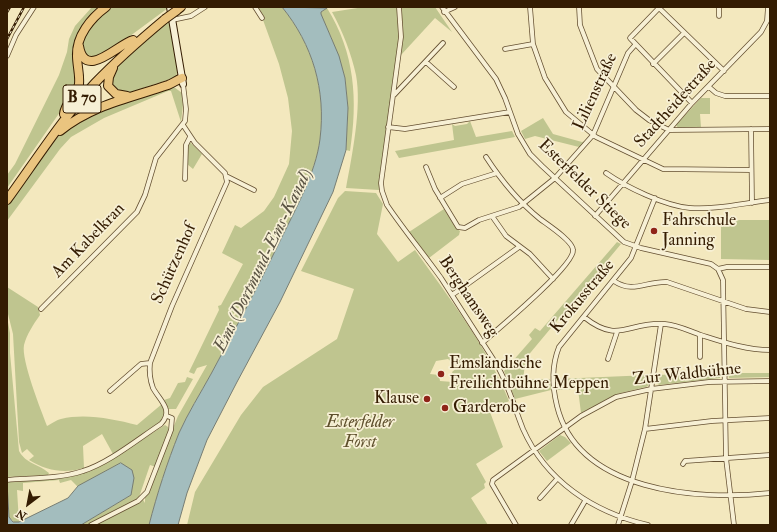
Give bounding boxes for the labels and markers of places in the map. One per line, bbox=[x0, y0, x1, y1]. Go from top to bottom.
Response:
place label: Fahrschule Janning bbox=[662, 211, 736, 251]
marker: Fahrschule Janning bbox=[649, 226, 659, 236]
place label: Emsländische Freilichtbühne Meppen bbox=[449, 354, 609, 394]
marker: Emsländische Freilichtbühne Meppen bbox=[436, 369, 446, 379]
place label: Klause bbox=[374, 389, 419, 409]
marker: Klause bbox=[422, 394, 432, 404]
place label: Garderobe bbox=[453, 398, 526, 418]
marker: Garderobe bbox=[440, 403, 450, 413]

